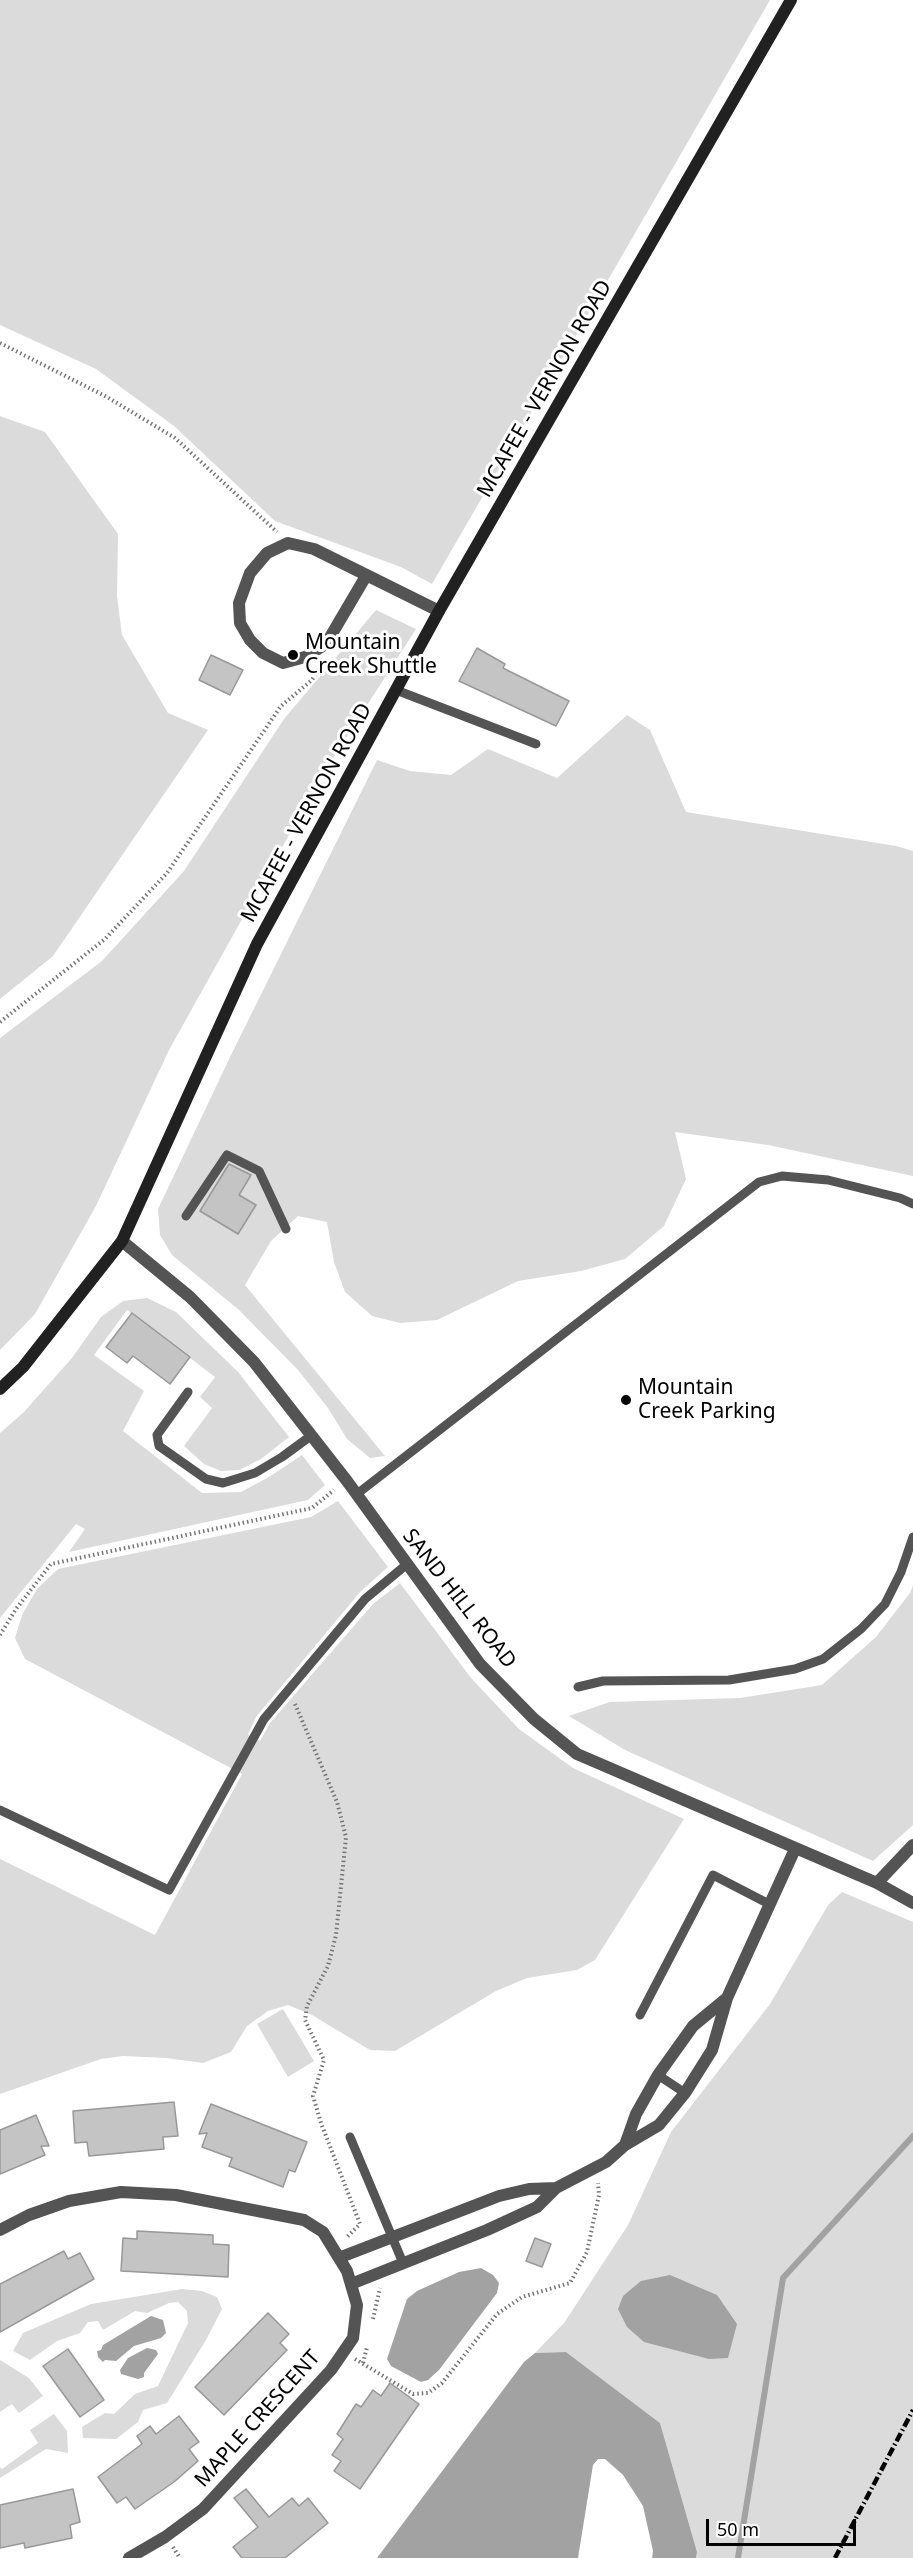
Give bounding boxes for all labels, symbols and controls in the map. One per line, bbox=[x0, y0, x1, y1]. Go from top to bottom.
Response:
street label: MCAFEE - VERNON ROAD bbox=[472, 276, 618, 502]
place label: Mountain Creek Shuttle bbox=[305, 630, 437, 680]
marker: Mountain Creek Shuttle bbox=[286, 648, 300, 662]
street label: MCAFEE - VERNON ROAD bbox=[236, 699, 378, 927]
place label: Mountain Creek Parking bbox=[638, 1375, 776, 1425]
marker: Mountain Creek Parking bbox=[619, 1393, 633, 1407]
street label: SAND HILL ROAD bbox=[397, 1524, 521, 1674]
street label: MAPLE CRESCENT bbox=[190, 2345, 326, 2493]
scale bar bbox=[709, 2507, 859, 2545]
text: 50 m bbox=[717, 2517, 759, 2541]

